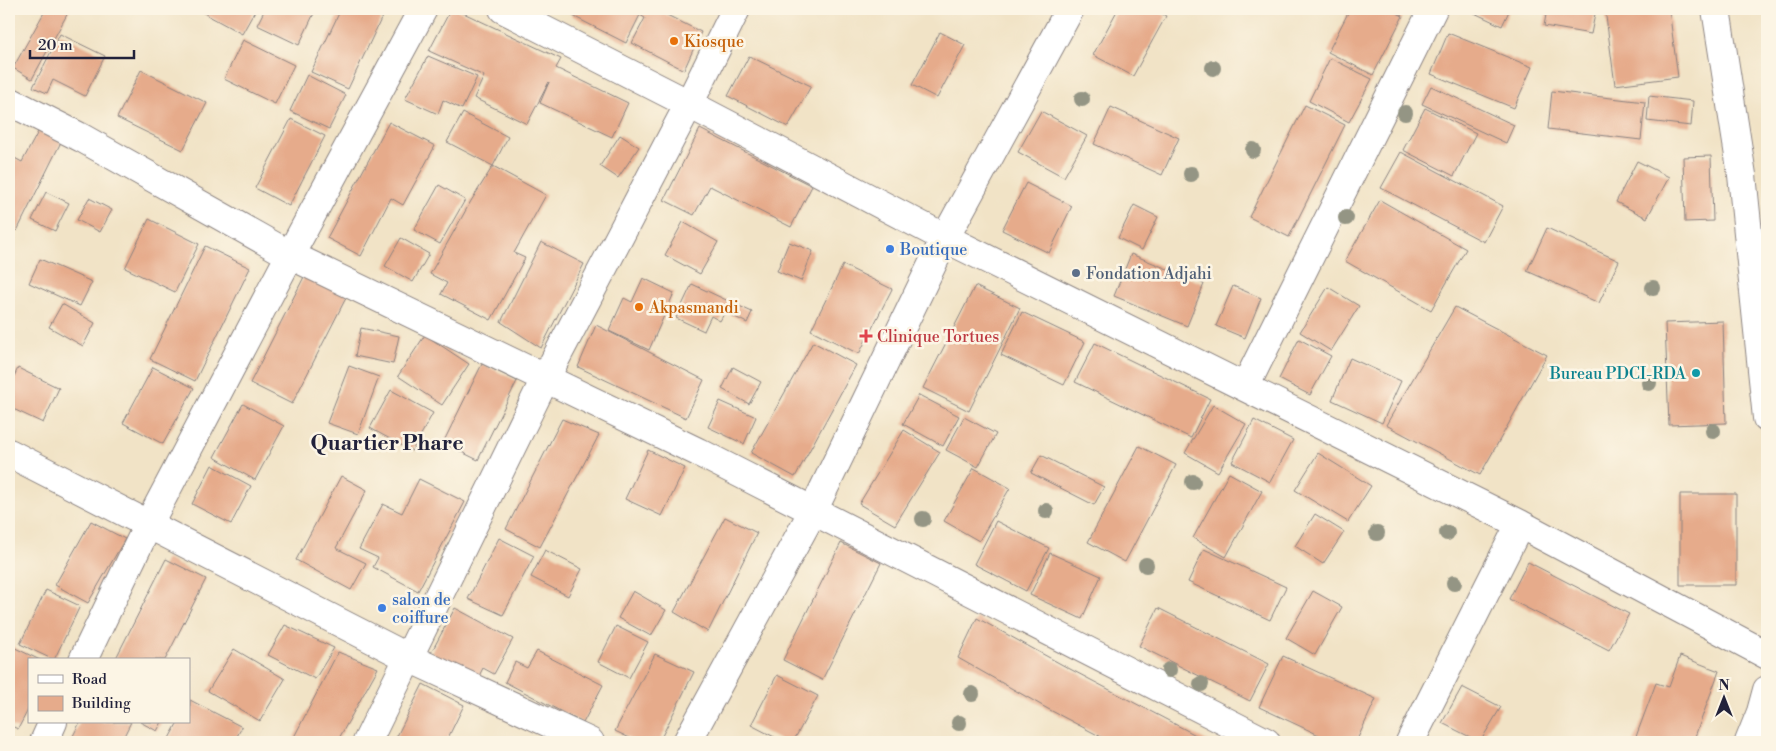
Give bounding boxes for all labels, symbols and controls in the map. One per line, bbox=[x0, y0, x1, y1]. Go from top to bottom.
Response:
scale bar bbox=[30, 28, 134, 60]
place label: Kiosque bbox=[684, 32, 744, 52]
marker: Kiosque bbox=[668, 35, 680, 47]
text: 20 m bbox=[38, 36, 73, 55]
place label: Boutique bbox=[899, 240, 967, 260]
marker: Boutique bbox=[884, 243, 896, 255]
place label: Fondation Adjahi bbox=[1086, 264, 1212, 284]
marker: Fondation Adjahi bbox=[1070, 267, 1082, 279]
place label: Akpasmandi bbox=[648, 298, 739, 318]
marker: Akpasmandi bbox=[633, 301, 645, 313]
place label: Clinique Tortues bbox=[877, 327, 999, 347]
marker: Clinique Tortues bbox=[859, 329, 873, 343]
place label: Bureau PDCI-RDA bbox=[1549, 364, 1687, 384]
marker: Bureau PDCI-RDA bbox=[1690, 367, 1702, 379]
district label: Quartier Phare bbox=[311, 431, 463, 457]
place label: salon de coiffure bbox=[392, 590, 451, 628]
marker: salon de coiffure bbox=[376, 602, 388, 614]
legend bbox=[28, 658, 190, 724]
text: Road bbox=[72, 670, 107, 689]
north arrow bbox=[1698, 674, 1748, 724]
text: N bbox=[1718, 677, 1730, 695]
text: Building bbox=[71, 694, 131, 713]

